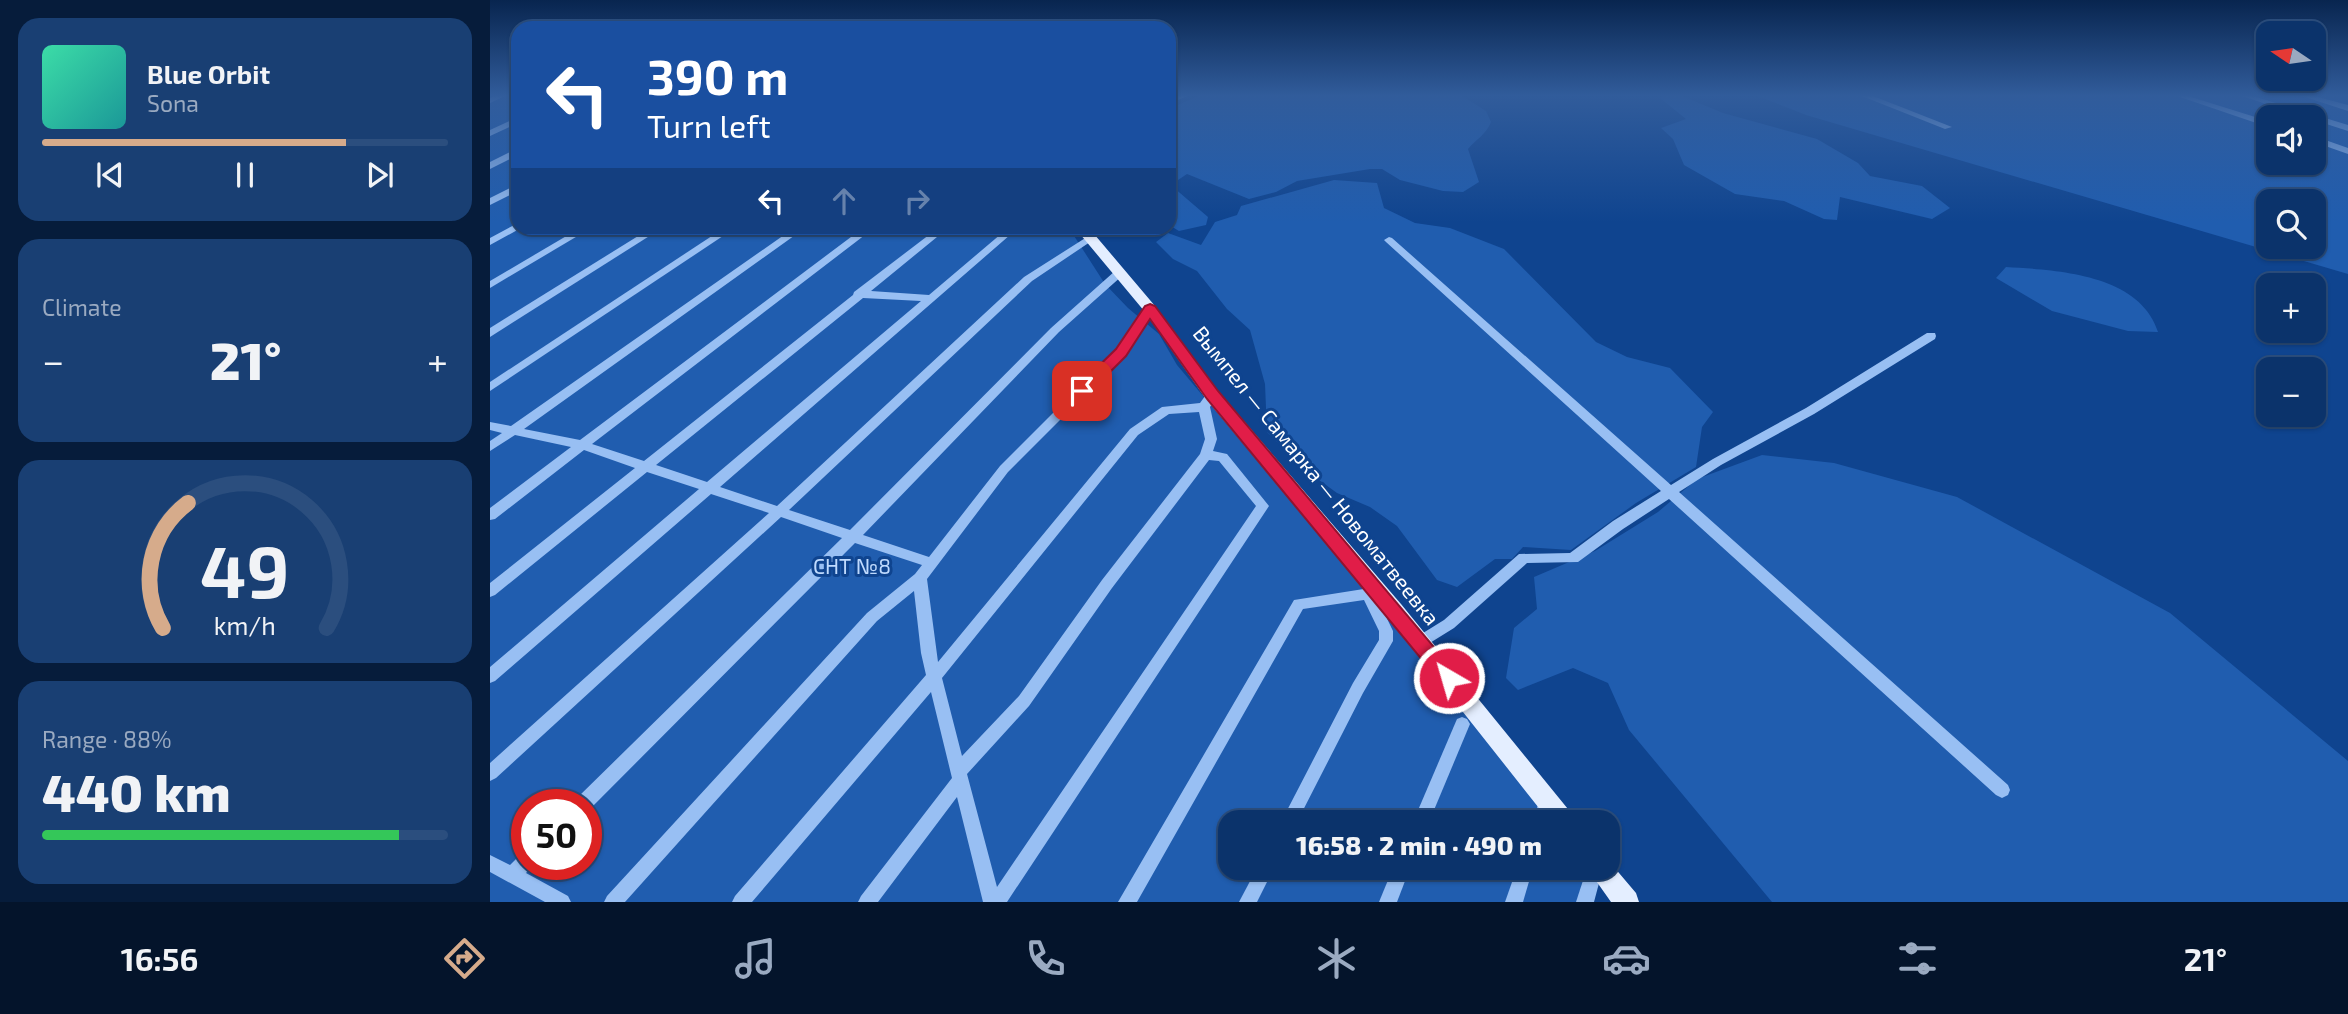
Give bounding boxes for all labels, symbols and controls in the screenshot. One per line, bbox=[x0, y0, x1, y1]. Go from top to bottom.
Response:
north arrow bbox=[2256, 21, 2326, 91]
map controls bbox=[2256, 21, 2326, 427]
text: 390 m bbox=[647, 46, 788, 105]
icon: left bbox=[532, 49, 623, 140]
text: Blue Orbit bbox=[147, 58, 270, 89]
text: Sona bbox=[147, 89, 199, 117]
button: sound bbox=[2256, 105, 2326, 175]
text: Turn left bbox=[647, 106, 771, 144]
icon: previous bbox=[91, 156, 129, 194]
icon: pause bbox=[226, 156, 264, 194]
icon: next bbox=[361, 156, 399, 194]
icon: left bbox=[752, 182, 790, 220]
icon: ahead bbox=[825, 182, 863, 220]
icon: right bbox=[898, 182, 936, 220]
button: search bbox=[2256, 189, 2326, 259]
button: + bbox=[2256, 273, 2326, 343]
text: Climate bbox=[42, 293, 122, 321]
street label: Вымпел — Самарка — Новоматвеевка bbox=[1189, 320, 1445, 630]
text: 21° bbox=[210, 328, 281, 390]
text: − bbox=[42, 337, 64, 383]
text: + bbox=[427, 337, 448, 383]
button: − bbox=[2256, 357, 2326, 427]
pin bbox=[1052, 361, 1112, 421]
icon: arrive bbox=[1063, 372, 1101, 410]
text: 49 bbox=[200, 525, 290, 613]
park label: СНТ №8 bbox=[813, 553, 891, 578]
text: km/h bbox=[214, 609, 276, 639]
position arrow bbox=[1412, 641, 1486, 715]
text: Range · 88% bbox=[42, 725, 171, 753]
text: 440 km bbox=[42, 760, 231, 822]
speed limit sign: 50 bbox=[511, 789, 602, 880]
text: 16:58 · 2 min · 490 m bbox=[1296, 829, 1542, 860]
icon: directions bbox=[440, 934, 489, 983]
icon: music bbox=[731, 934, 780, 983]
icon: phone bbox=[1021, 934, 1070, 983]
icon: climate bbox=[1312, 934, 1361, 983]
icon: car bbox=[1602, 934, 1651, 983]
icon: filters bbox=[1893, 934, 1942, 983]
text: 16:56 bbox=[121, 939, 198, 977]
text: 21° bbox=[2184, 939, 2227, 977]

